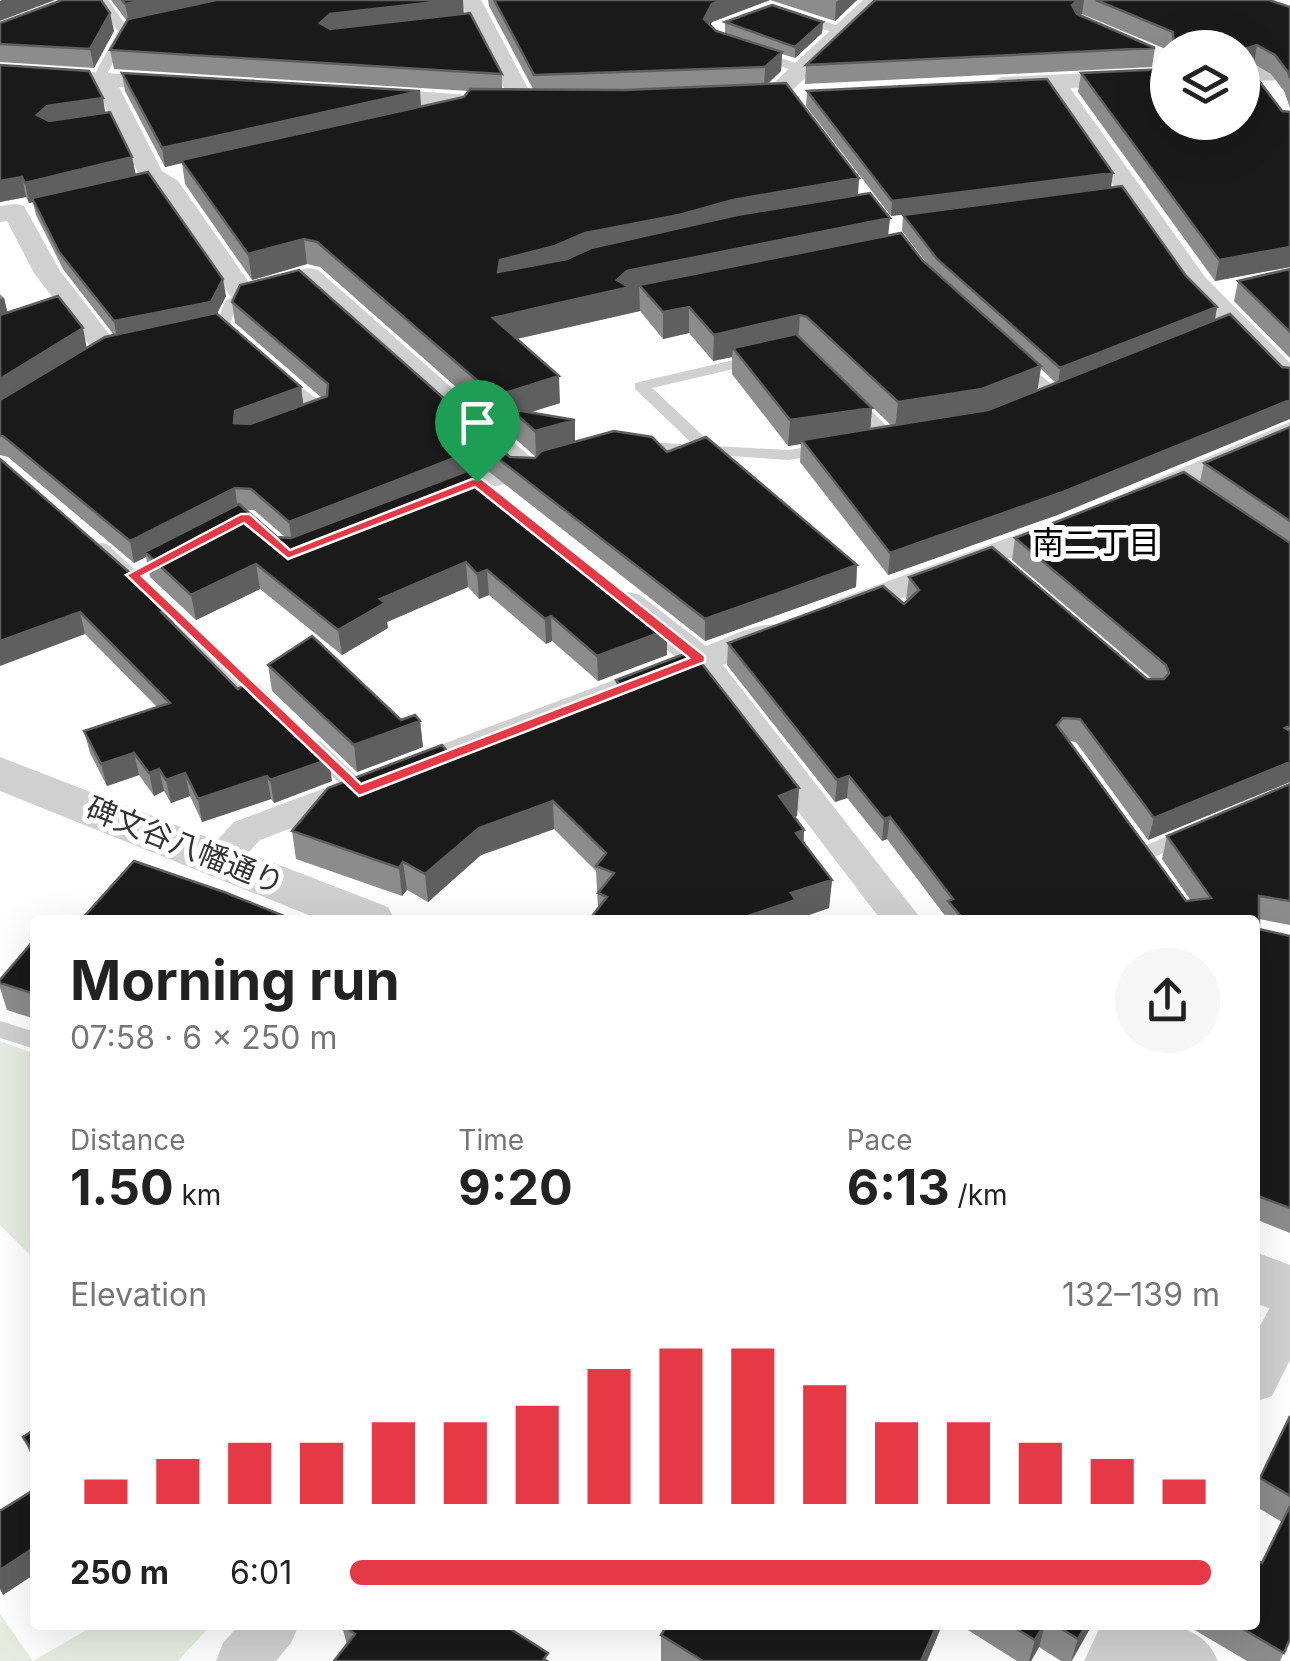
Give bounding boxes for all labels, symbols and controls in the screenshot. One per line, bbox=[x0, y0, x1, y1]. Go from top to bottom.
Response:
map controls bbox=[1150, 30, 1260, 140]
button: layers bbox=[1150, 30, 1260, 140]
pin bbox=[435, 380, 520, 483]
icon: arrive bbox=[450, 395, 505, 450]
district label: 南二丁目 bbox=[1032, 523, 1160, 562]
street label: 碑文谷八幡通り bbox=[81, 789, 289, 901]
text: Morning run bbox=[70, 947, 400, 1013]
button: share bbox=[1115, 948, 1220, 1053]
text: 07:58 · 6 × 250 m bbox=[70, 1018, 337, 1057]
text: Distance bbox=[70, 1123, 186, 1157]
text: Time bbox=[458, 1123, 524, 1157]
text: Pace bbox=[847, 1123, 913, 1157]
text: 1.50 bbox=[70, 1157, 174, 1217]
text: 9:20 bbox=[458, 1157, 573, 1217]
text: 6:13 bbox=[847, 1157, 950, 1217]
text: km bbox=[174, 1178, 221, 1212]
text: /km bbox=[950, 1178, 1008, 1212]
text: Elevation bbox=[70, 1275, 207, 1314]
text: 132–139 m bbox=[1062, 1275, 1220, 1314]
text: 250 m bbox=[70, 1553, 169, 1592]
text: 6:01 bbox=[230, 1553, 292, 1592]

